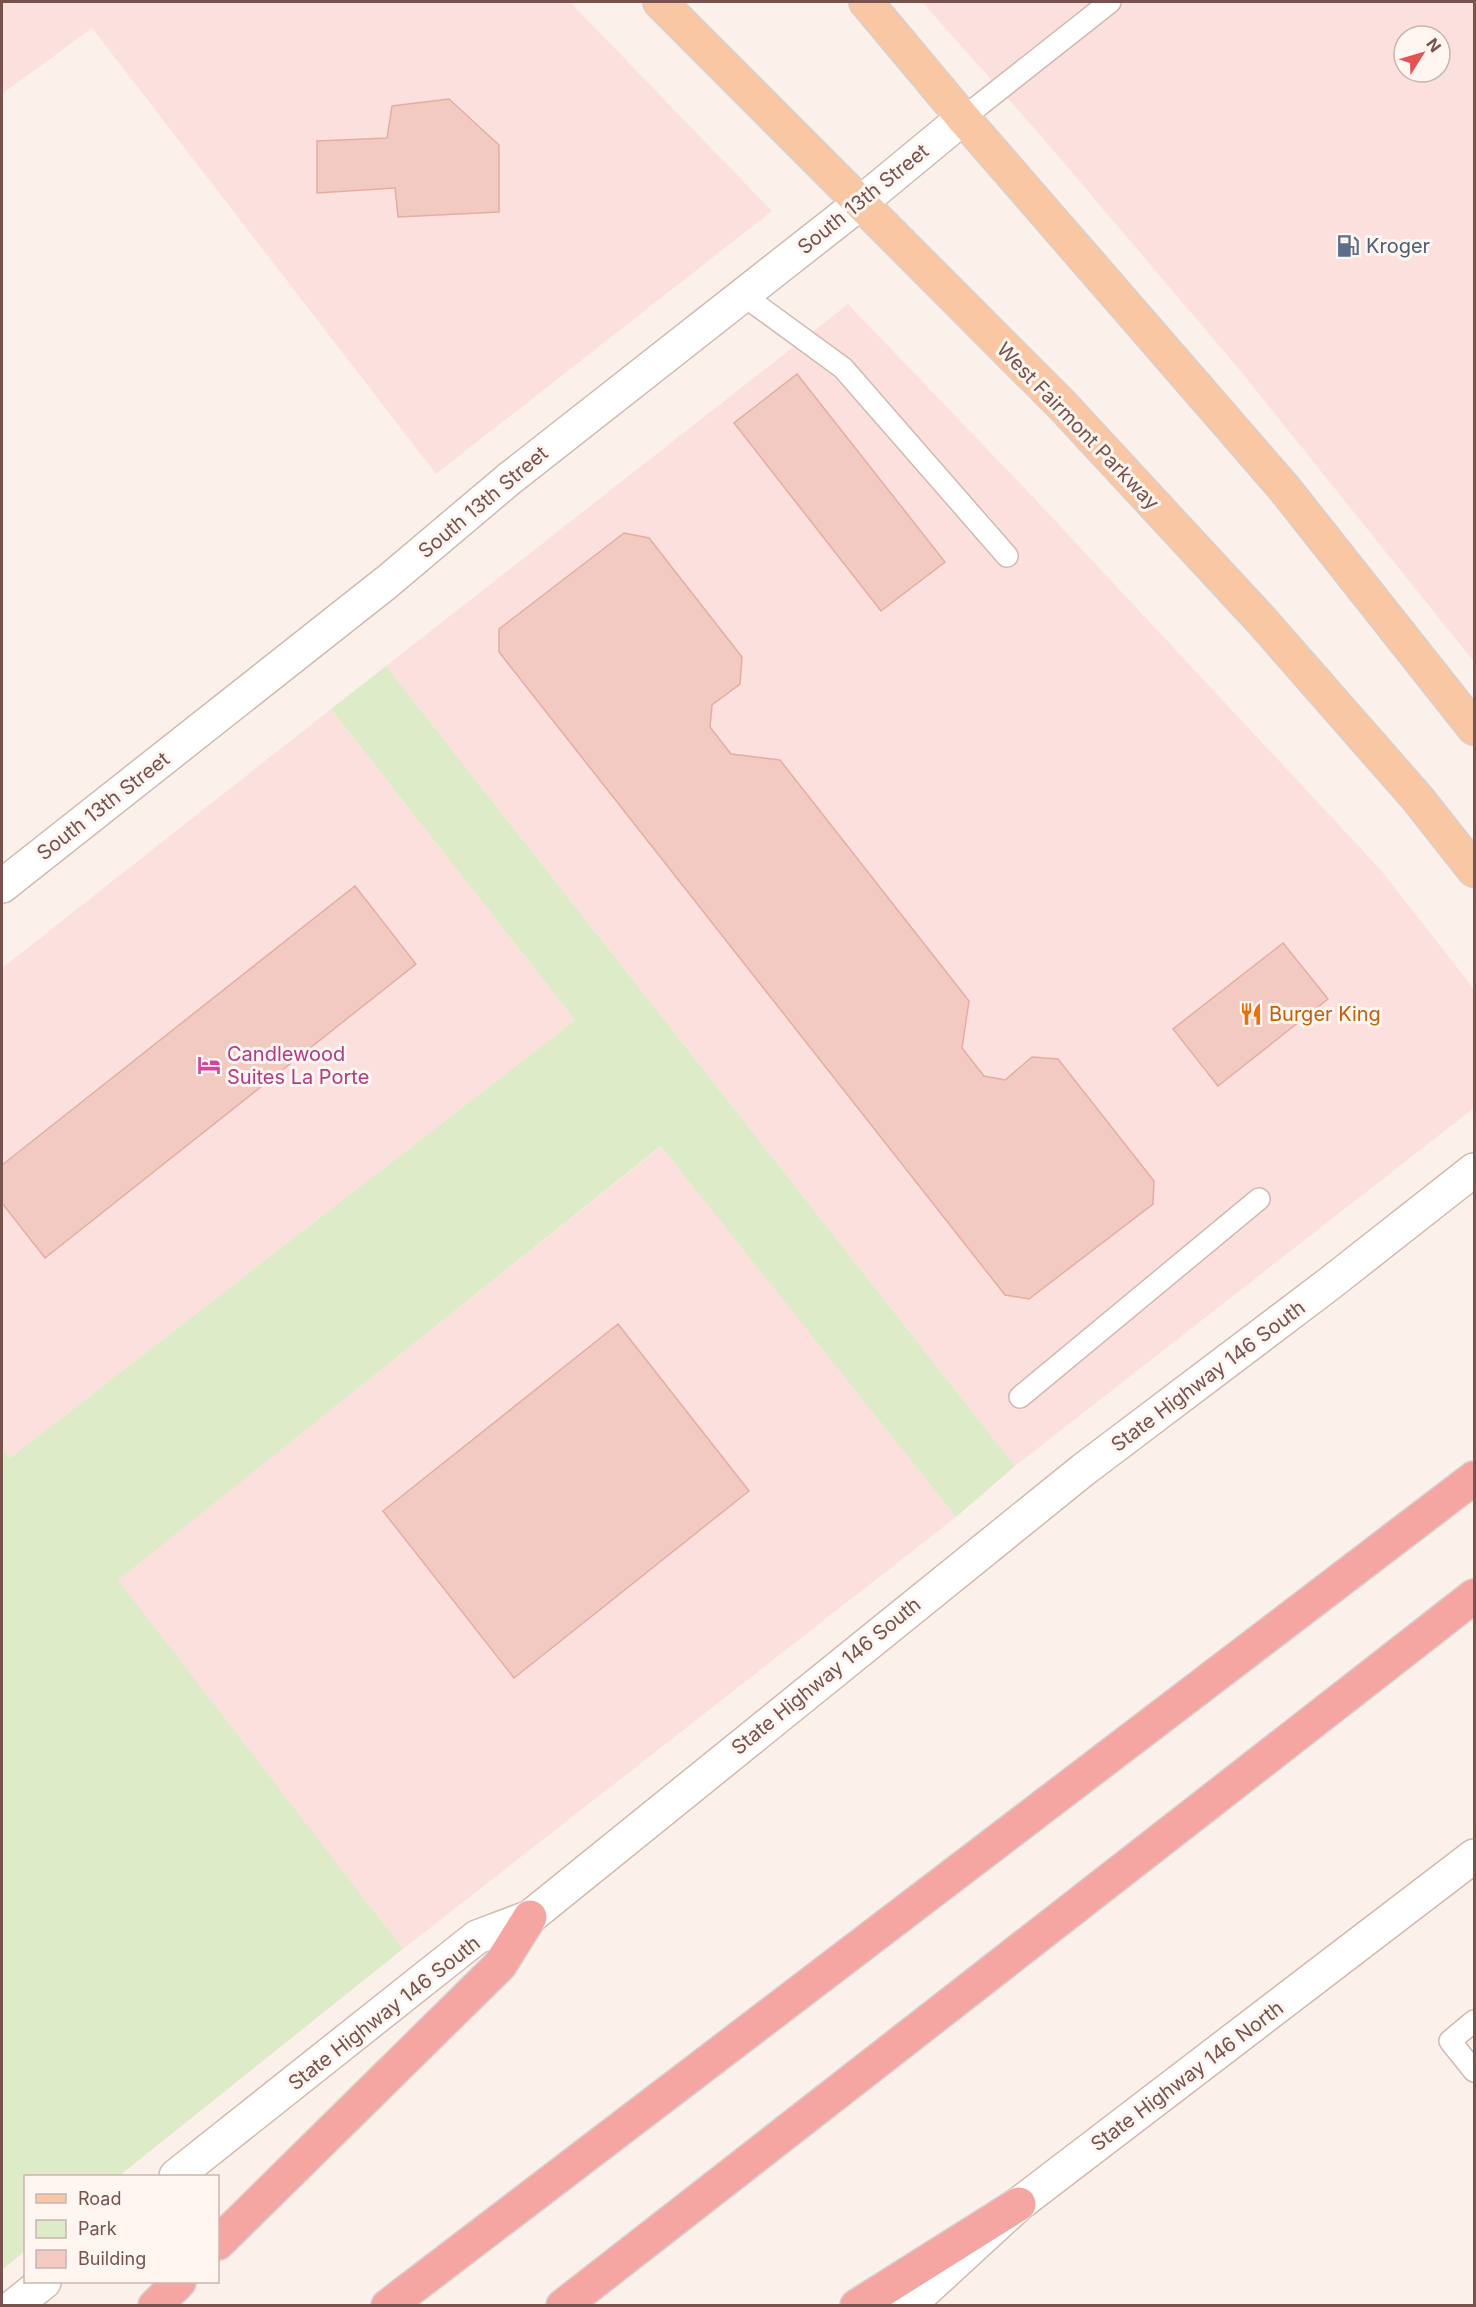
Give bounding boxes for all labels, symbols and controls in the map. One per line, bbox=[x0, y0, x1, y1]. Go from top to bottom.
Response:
north arrow bbox=[1392, 24, 1452, 84]
text: N bbox=[1422, 34, 1446, 56]
street label: South 13th Street bbox=[793, 139, 934, 259]
fuel station icon: Kroger bbox=[1335, 233, 1361, 259]
place label: Kroger bbox=[1366, 234, 1431, 258]
street label: West Fairmont Parkway bbox=[992, 337, 1164, 515]
street label: South 13th Street bbox=[413, 441, 553, 563]
street label: South 13th Street bbox=[32, 747, 174, 865]
restaurant icon: Burger King bbox=[1238, 1001, 1264, 1027]
place label: Burger King bbox=[1269, 1002, 1381, 1026]
place label: Candlewood Suites La Porte bbox=[227, 1042, 369, 1089]
hotel icon: Candlewood Suites La Porte bbox=[196, 1052, 222, 1078]
street label: State Highway 146 South bbox=[1106, 1295, 1310, 1457]
street label: State Highway 146 South bbox=[727, 1592, 925, 1760]
street label: State Highway 146 South bbox=[283, 1931, 485, 2095]
street label: State Highway 146 North bbox=[1086, 1996, 1288, 2156]
legend bbox=[24, 2175, 219, 2283]
text: Road bbox=[78, 2188, 121, 2209]
text: Park bbox=[78, 2218, 117, 2239]
text: Building bbox=[78, 2248, 146, 2269]

